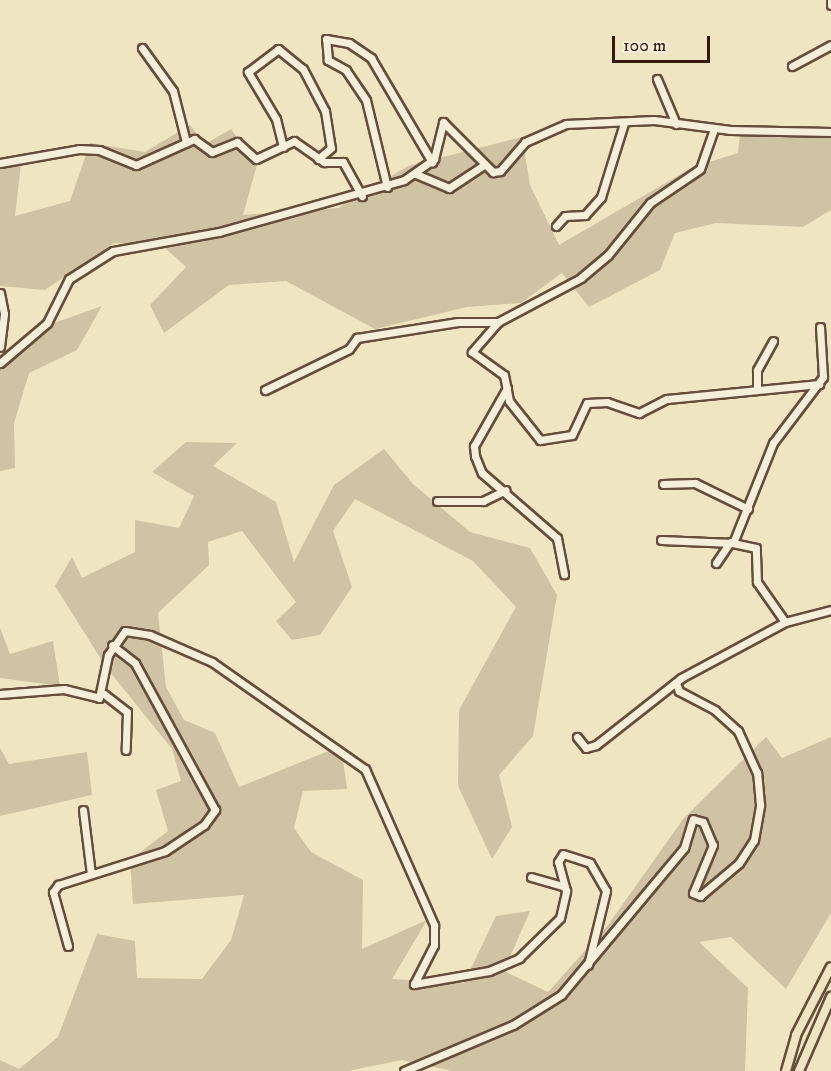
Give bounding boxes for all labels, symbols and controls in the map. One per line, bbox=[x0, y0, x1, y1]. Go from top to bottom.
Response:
scale bar bbox=[615, 24, 712, 62]
text: 100 m bbox=[623, 35, 666, 57]

